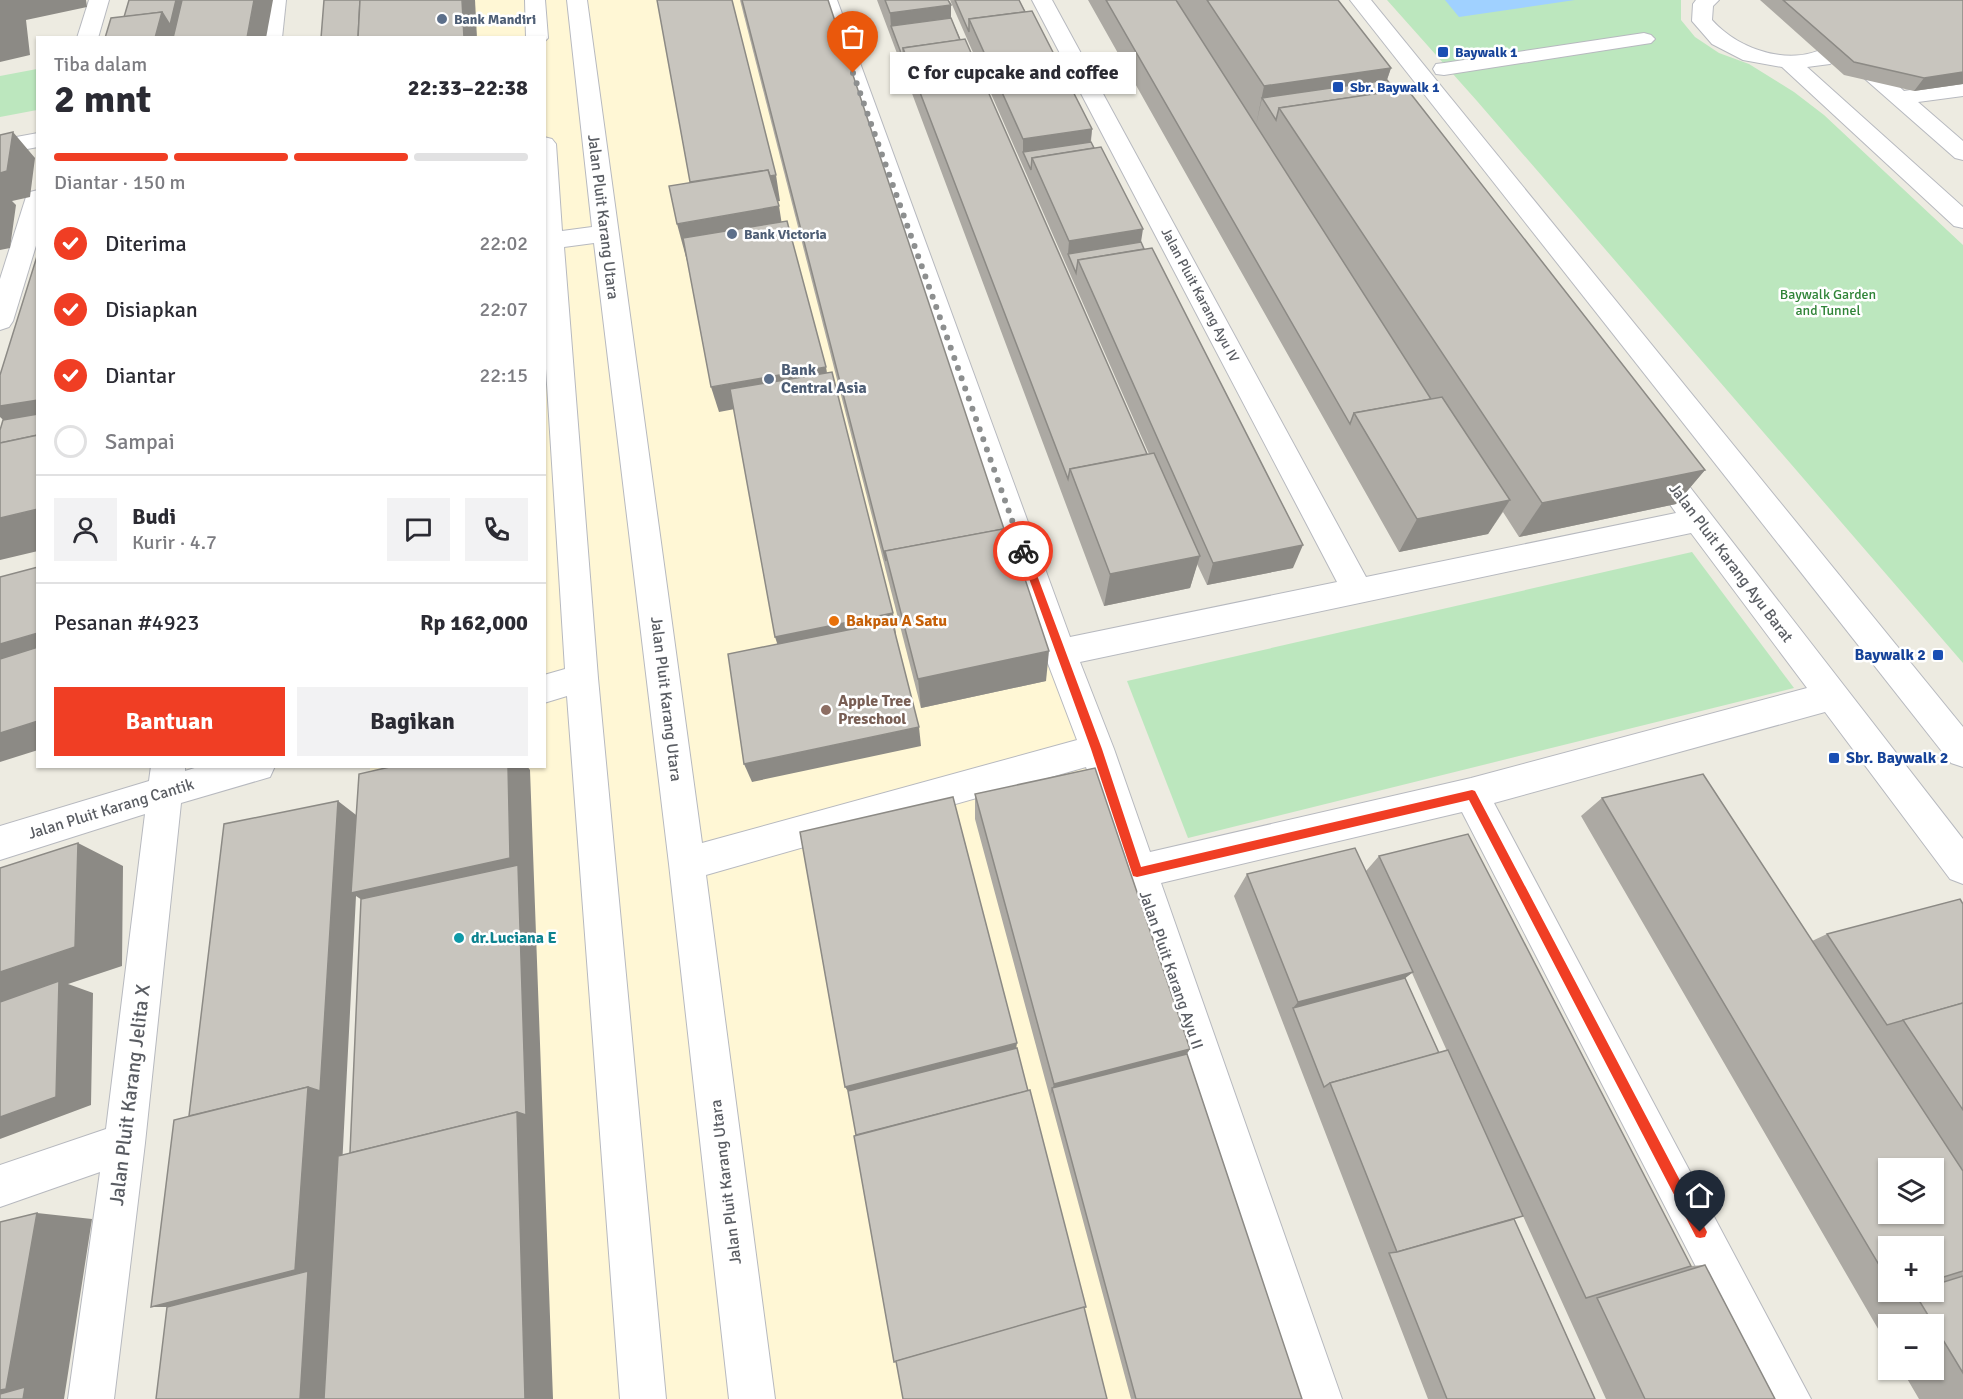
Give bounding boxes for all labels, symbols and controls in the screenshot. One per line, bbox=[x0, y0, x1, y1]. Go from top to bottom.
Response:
place label: Bank Mandiri bbox=[454, 11, 536, 28]
pin bbox=[827, 11, 878, 73]
marker: Bank Mandiri bbox=[435, 12, 449, 26]
icon: bag bbox=[836, 20, 869, 53]
place label: Baywalk 1 bbox=[1455, 44, 1518, 61]
marker: Baywalk 1 bbox=[1436, 45, 1450, 59]
text: Tiba dalam bbox=[54, 52, 147, 77]
callout: C for cupcake and coffee bbox=[889, 52, 1135, 94]
text: C for cupcake and coffee bbox=[907, 60, 1119, 85]
text: 22:33–22:38 bbox=[408, 74, 528, 101]
text: 2 mnt bbox=[54, 75, 151, 123]
place label: Sbr. Baywalk 1 bbox=[1350, 79, 1440, 96]
marker: Sbr. Baywalk 1 bbox=[1331, 80, 1345, 94]
street label: Jalan Pluit Karang Utara bbox=[583, 133, 623, 301]
text: Diantar · 150 m bbox=[54, 170, 186, 195]
street label: Jalan Pluit Karang Ayu IV bbox=[1157, 225, 1243, 365]
place label: Bank Victoria bbox=[744, 226, 827, 243]
icon: check bbox=[54, 227, 87, 260]
marker: Bank Victoria bbox=[725, 227, 739, 241]
text: Diterima bbox=[105, 230, 187, 257]
text: 22:02 bbox=[479, 231, 528, 256]
park label: Baywalk Garden and Tunnel bbox=[1780, 286, 1876, 319]
icon: check bbox=[54, 293, 87, 326]
text: Disiapkan bbox=[105, 296, 198, 323]
text: 22:07 bbox=[479, 297, 528, 322]
icon: check bbox=[54, 359, 87, 392]
place label: Bank Central Asia bbox=[781, 360, 867, 398]
text: Diantar bbox=[105, 362, 175, 389]
text: 22:15 bbox=[479, 363, 528, 388]
marker: Bank Central Asia bbox=[762, 372, 776, 386]
text: Sampai bbox=[105, 428, 175, 455]
street label: Jalan Pluit Karang Ayu Barat bbox=[1665, 479, 1798, 647]
button: person bbox=[54, 498, 117, 561]
button: chat bbox=[387, 498, 450, 561]
button: phone bbox=[465, 498, 528, 561]
text: Budi bbox=[132, 503, 176, 530]
courier bbox=[993, 521, 1053, 581]
text: Kurir · 4.7 bbox=[132, 530, 217, 555]
icon: bike bbox=[1007, 535, 1040, 568]
text: Pesanan #4923 bbox=[54, 609, 199, 636]
text: Rp 162,000 bbox=[420, 609, 528, 636]
place label: Bakpau A Satu bbox=[846, 611, 947, 631]
marker: Bakpau A Satu bbox=[827, 614, 841, 628]
street label: Jalan Pluit Karang Utara bbox=[646, 615, 686, 783]
place label: Baywalk 2 bbox=[1854, 645, 1926, 665]
marker: Baywalk 2 bbox=[1931, 648, 1945, 662]
button: Bantuan bbox=[54, 687, 285, 756]
button: Bagikan bbox=[297, 687, 528, 756]
place label: Apple Tree Preschool bbox=[838, 691, 911, 729]
marker: Apple Tree Preschool bbox=[819, 703, 833, 717]
place label: Sbr. Baywalk 2 bbox=[1846, 748, 1948, 768]
marker: Sbr. Baywalk 2 bbox=[1827, 751, 1841, 765]
street label: Jalan Pluit Karang Cantik bbox=[26, 774, 196, 844]
street label: Jalan Pluit Karang Ayu II bbox=[1134, 888, 1208, 1052]
place label: dr.Luciana E bbox=[471, 928, 557, 948]
marker: dr.Luciana E bbox=[452, 931, 466, 945]
street label: Jalan Pluit Karang Jelita X bbox=[104, 982, 156, 1207]
street label: Jalan Pluit Karang Utara bbox=[706, 1098, 746, 1266]
map controls bbox=[1878, 1158, 1944, 1380]
button: layers bbox=[1878, 1158, 1944, 1224]
pin bbox=[1674, 1170, 1725, 1232]
icon: home bbox=[1683, 1179, 1716, 1212]
button: + bbox=[1878, 1236, 1944, 1302]
button: − bbox=[1878, 1314, 1944, 1380]

